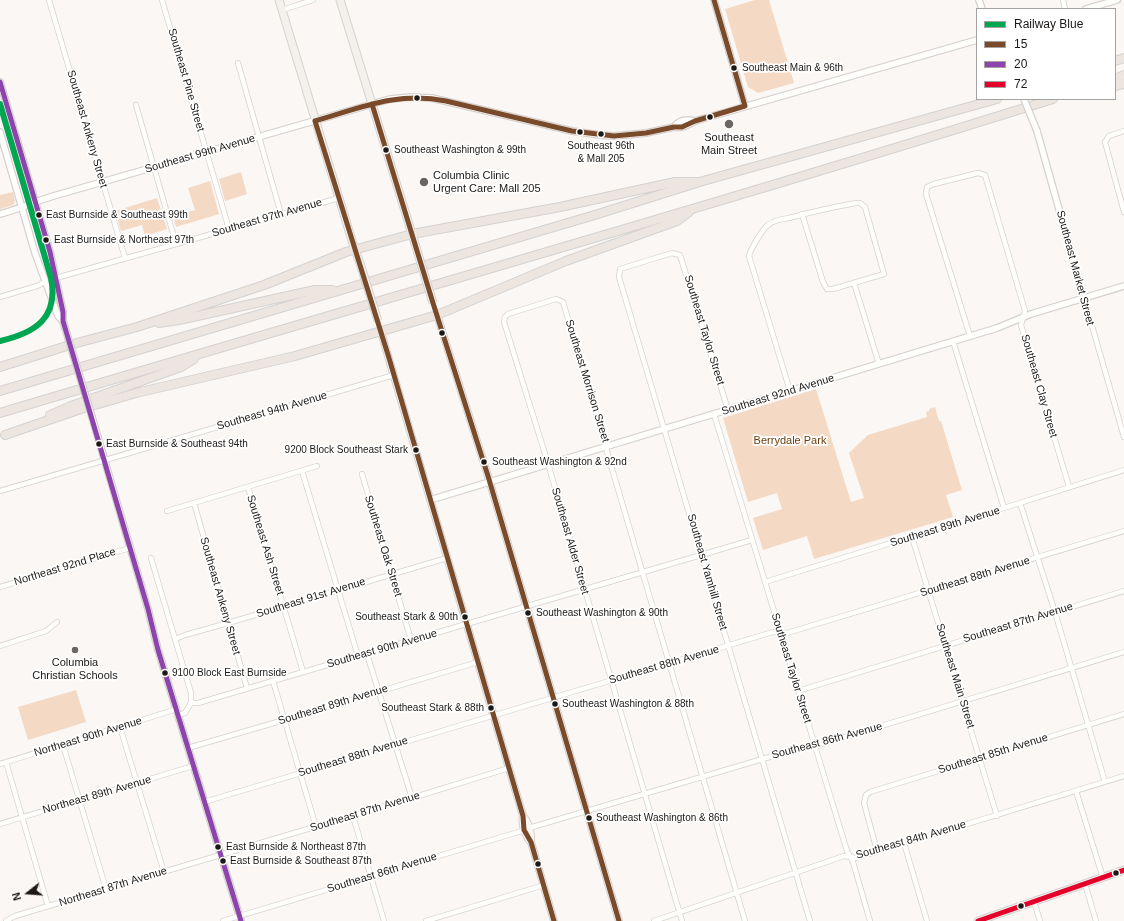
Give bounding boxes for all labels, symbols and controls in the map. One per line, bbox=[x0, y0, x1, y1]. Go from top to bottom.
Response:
legend bbox=[976, 8, 1116, 100]
text: Railway Blue bbox=[1014, 17, 1083, 31]
street label: Southeast Pine Street bbox=[165, 27, 207, 133]
text: 15 bbox=[1014, 37, 1027, 51]
text: 20 bbox=[1014, 57, 1027, 71]
place label: Southeast Main & 96th bbox=[742, 62, 843, 74]
marker: Southeast Main & 96th bbox=[729, 63, 739, 73]
street label: Southeast Ankeny Street bbox=[64, 69, 110, 189]
text: 72 bbox=[1014, 77, 1027, 91]
unlabelled marker bbox=[412, 93, 422, 103]
unlabelled marker bbox=[705, 112, 715, 122]
marker: Southeast Main Street bbox=[723, 118, 735, 130]
unlabelled marker bbox=[575, 127, 585, 137]
marker: Southeast 96th & Mall 205 bbox=[596, 129, 606, 139]
place label: Southeast Main Street bbox=[701, 131, 757, 157]
street label: Southeast 99th Avenue bbox=[143, 132, 257, 176]
place label: Southeast 96th & Mall 205 bbox=[567, 140, 635, 164]
place label: Southeast Washington & 99th bbox=[394, 144, 526, 156]
marker: Southeast Washington & 99th bbox=[381, 145, 391, 155]
place label: Columbia Clinic Urgent Care: Mall 205 bbox=[433, 169, 541, 195]
marker: Columbia Clinic Urgent Care: Mall 205 bbox=[418, 176, 430, 188]
street label: Southeast 97th Avenue bbox=[210, 196, 324, 240]
place label: East Burnside & Southeast 99th bbox=[46, 209, 188, 221]
street label: Southeast Market Street bbox=[1053, 209, 1097, 327]
marker: East Burnside & Southeast 99th bbox=[34, 210, 44, 220]
place label: East Burnside & Northeast 97th bbox=[54, 234, 194, 246]
marker: East Burnside & Northeast 97th bbox=[41, 235, 51, 245]
street label: Southeast Taylor Street bbox=[681, 273, 727, 387]
street label: Southeast Morrison Street bbox=[562, 318, 612, 444]
unlabelled marker bbox=[437, 328, 447, 338]
street label: Southeast Clay Street bbox=[1018, 333, 1060, 439]
street label: Southeast 92nd Avenue bbox=[720, 372, 836, 418]
street label: Southeast 94th Avenue bbox=[215, 389, 329, 433]
park label: Berrydale Park bbox=[754, 434, 826, 448]
place label: East Burnside & Southeast 94th bbox=[106, 438, 248, 450]
marker: East Burnside & Southeast 94th bbox=[94, 439, 104, 449]
place label: 9200 Block Southeast Stark bbox=[285, 444, 408, 456]
marker: 9200 Block Southeast Stark bbox=[411, 445, 421, 455]
place label: Southeast Washington & 92nd bbox=[492, 456, 627, 468]
marker: Southeast Washington & 92nd bbox=[479, 457, 489, 467]
street label: Southeast Alder Street bbox=[548, 486, 592, 596]
street label: Southeast Ash Street bbox=[243, 493, 287, 597]
street label: Southeast Oak Street bbox=[361, 494, 405, 598]
street label: Southeast 89th Avenue bbox=[888, 504, 1002, 550]
street label: Southeast Yamhill Street bbox=[684, 512, 730, 632]
street label: Southeast Ankeny Street bbox=[197, 536, 243, 656]
street label: Northeast 92nd Place bbox=[12, 545, 118, 589]
street label: Southeast 88th Avenue bbox=[918, 554, 1032, 600]
street label: Southeast 91st Avenue bbox=[255, 575, 367, 621]
street label: Southeast 87th Avenue bbox=[961, 600, 1075, 646]
place label: Southeast Washington & 90th bbox=[536, 607, 668, 619]
marker: Southeast Washington & 90th bbox=[523, 608, 533, 618]
place label: Southeast Stark & 90th bbox=[355, 611, 458, 623]
street label: Southeast Taylor Street bbox=[768, 611, 814, 725]
marker: Southeast Stark & 90th bbox=[460, 612, 470, 622]
street label: Southeast Main Street bbox=[933, 622, 977, 730]
street label: Southeast 90th Avenue bbox=[325, 627, 439, 671]
street label: Southeast 88th Avenue bbox=[607, 643, 721, 687]
marker: Columbia Christian Schools bbox=[70, 645, 80, 655]
place label: Columbia Christian Schools bbox=[32, 656, 118, 682]
place label: 9100 Block East Burnside bbox=[172, 667, 287, 679]
marker: 9100 Block East Burnside bbox=[160, 668, 170, 678]
street label: Southeast 89th Avenue bbox=[276, 682, 390, 728]
place label: Southeast Washington & 88th bbox=[562, 698, 694, 710]
marker: Southeast Washington & 88th bbox=[550, 699, 560, 709]
place label: Southeast Stark & 88th bbox=[381, 702, 484, 714]
marker: Southeast Stark & 88th bbox=[486, 703, 496, 713]
street label: Northeast 90th Avenue bbox=[32, 714, 144, 760]
street label: Southeast 86th Avenue bbox=[770, 720, 884, 762]
street label: Southeast 85th Avenue bbox=[936, 731, 1050, 777]
street label: Southeast 88th Avenue bbox=[296, 734, 410, 780]
street label: Northeast 89th Avenue bbox=[41, 773, 153, 817]
street label: Southeast 87th Avenue bbox=[308, 789, 422, 835]
place label: Southeast Washington & 86th bbox=[596, 812, 728, 824]
marker: Southeast Washington & 86th bbox=[584, 813, 594, 823]
street label: Southeast 84th Avenue bbox=[854, 818, 968, 862]
place label: East Burnside & Northeast 87th bbox=[226, 841, 366, 853]
marker: East Burnside & Northeast 87th bbox=[213, 842, 223, 852]
street label: Southeast 86th Avenue bbox=[325, 850, 439, 896]
place label: East Burnside & Southeast 87th bbox=[230, 855, 372, 867]
marker: East Burnside & Southeast 87th bbox=[218, 856, 228, 866]
unlabelled marker bbox=[533, 859, 543, 869]
street label: Northeast 87th Avenue bbox=[57, 864, 169, 910]
unlabelled marker bbox=[1111, 868, 1121, 878]
north arrow bbox=[8, 873, 48, 913]
text: N bbox=[10, 891, 23, 902]
unlabelled marker bbox=[1016, 901, 1026, 911]

